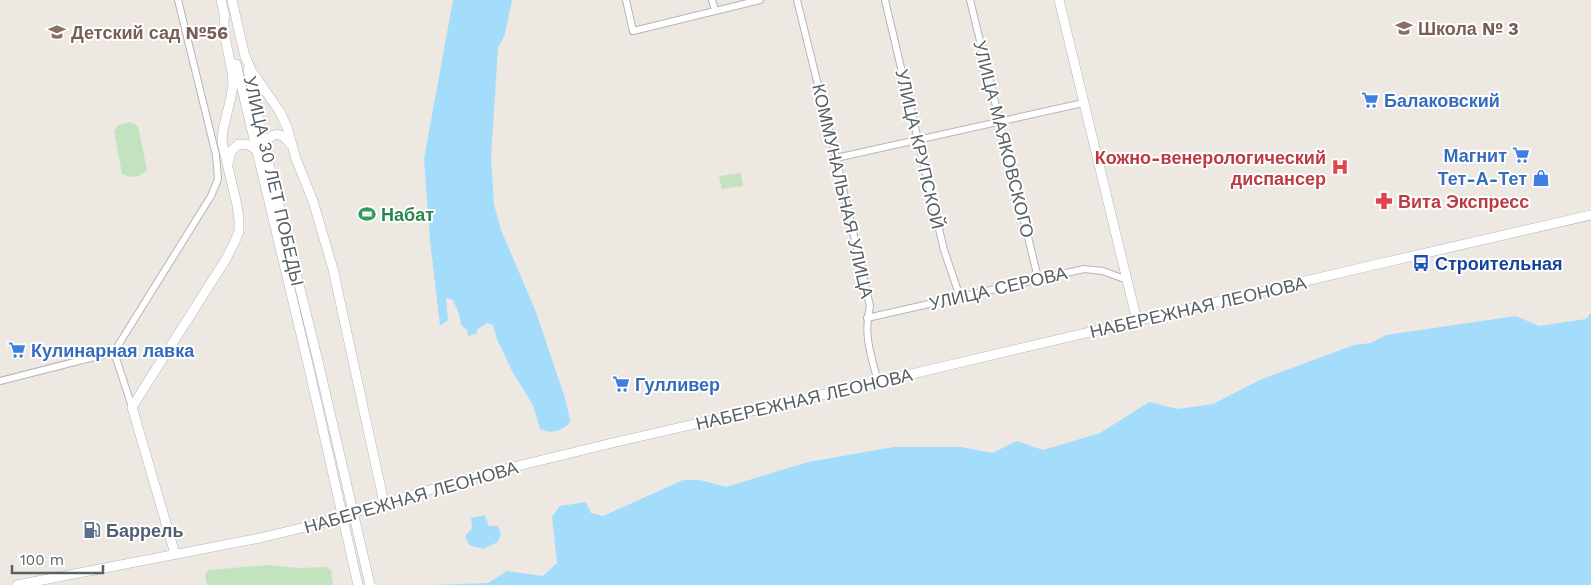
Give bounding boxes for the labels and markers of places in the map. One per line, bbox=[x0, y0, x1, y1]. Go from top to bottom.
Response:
school or university icon: Школа № 3 bbox=[1394, 18, 1414, 38]
place label: Школа № 3 bbox=[1418, 18, 1519, 39]
school or university icon: Детский сад №56 bbox=[47, 22, 67, 42]
place label: Детский сад №56 bbox=[71, 22, 228, 43]
supermarket icon: Балаковский bbox=[1360, 90, 1380, 110]
place label: Балаковский bbox=[1384, 90, 1500, 111]
place label: Магнит bbox=[1444, 145, 1507, 166]
supermarket icon: Магнит bbox=[1511, 145, 1531, 165]
place label: Кожно-венерологический диспансер bbox=[1095, 147, 1326, 189]
hospital icon: Кожно-венерологический диспансер bbox=[1330, 157, 1350, 177]
place label: Тет-А-Тет bbox=[1438, 168, 1527, 189]
shop icon: Тет-А-Тет bbox=[1531, 168, 1551, 188]
pharmacy icon: Вита Экспресс bbox=[1374, 191, 1394, 211]
place label: Вита Экспресс bbox=[1398, 191, 1529, 212]
sports icon: Набат bbox=[357, 204, 377, 224]
place label: Набат bbox=[381, 204, 434, 225]
bus stop icon: Строительная bbox=[1411, 253, 1431, 273]
place label: Строительная bbox=[1435, 253, 1563, 274]
supermarket icon: Кулинарная лавка bbox=[7, 340, 27, 360]
place label: Кулинарная лавка bbox=[31, 340, 195, 361]
supermarket icon: Гулливер bbox=[611, 374, 631, 394]
place label: Гулливер bbox=[635, 374, 720, 395]
fuel station icon: Баррель bbox=[82, 520, 102, 540]
place label: Баррель bbox=[106, 520, 183, 541]

